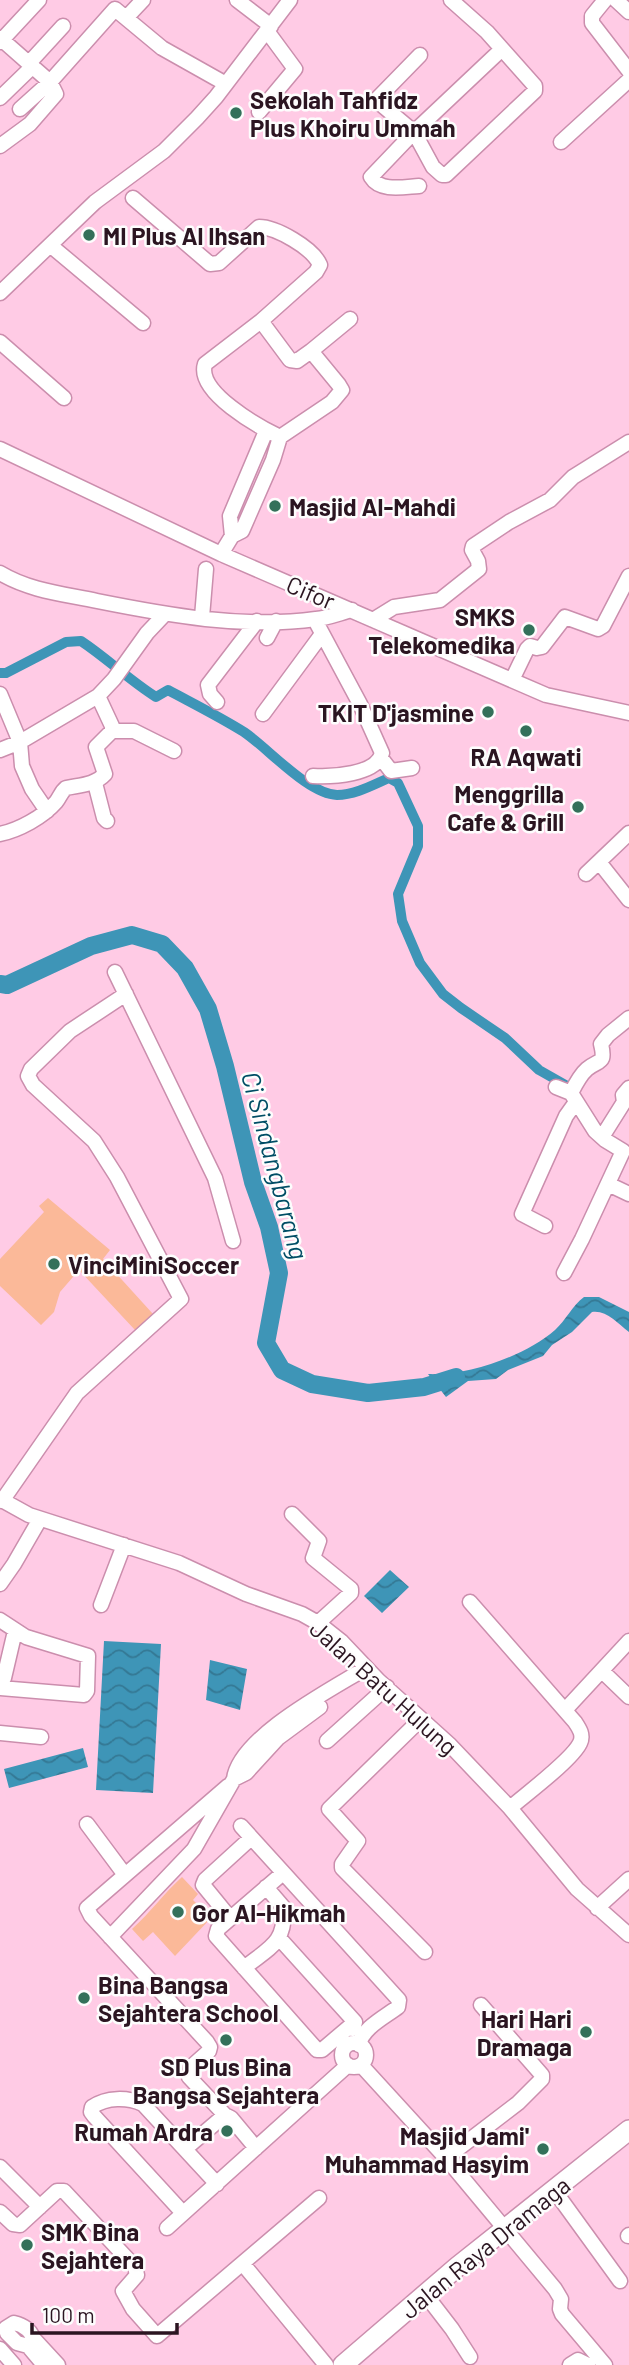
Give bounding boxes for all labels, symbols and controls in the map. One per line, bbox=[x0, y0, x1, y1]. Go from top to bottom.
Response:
place label: Sekolah Tahfidz Plus Khoiru Ummah bbox=[250, 85, 456, 142]
marker: Sekolah Tahfidz Plus Khoiru Ummah bbox=[228, 105, 244, 121]
place label: MI Plus Al Ihsan bbox=[103, 221, 265, 250]
marker: MI Plus Al Ihsan bbox=[81, 227, 97, 243]
place label: Masjid Al-Mahdi bbox=[289, 492, 456, 521]
marker: Masjid Al-Mahdi bbox=[267, 498, 283, 514]
street label: Cifor bbox=[282, 569, 340, 615]
place label: SMKS Telekomedika bbox=[368, 602, 515, 659]
marker: SMKS Telekomedika bbox=[521, 622, 537, 638]
place label: TKIT D'jasmine bbox=[318, 698, 474, 727]
marker: TKIT D'jasmine bbox=[480, 704, 496, 720]
marker: RA Aqwati bbox=[518, 723, 534, 739]
place label: RA Aqwati bbox=[470, 742, 582, 771]
place label: Menggrilla Cafe & Grill bbox=[447, 779, 564, 836]
marker: Menggrilla Cafe & Grill bbox=[570, 799, 586, 815]
water label: Ci Sindangbarang bbox=[236, 1068, 316, 1262]
place label: VinciMiniSoccer bbox=[68, 1250, 239, 1279]
marker: VinciMiniSoccer bbox=[46, 1256, 62, 1272]
street label: Jalan Batu Hulung bbox=[305, 1613, 463, 1761]
place label: Gor Al-Hikmah bbox=[192, 1898, 346, 1927]
marker: Gor Al-Hikmah bbox=[170, 1904, 186, 1920]
place label: Bina Bangsa Sejahtera School bbox=[98, 1970, 279, 2027]
marker: Bina Bangsa Sejahtera School bbox=[76, 1990, 92, 2006]
place label: Hari Hari Dramaga bbox=[477, 2004, 572, 2061]
marker: Hari Hari Dramaga bbox=[578, 2024, 594, 2040]
marker: SD Plus Bina Bangsa Sejahtera bbox=[218, 2032, 234, 2048]
place label: SD Plus Bina Bangsa Sejahtera bbox=[133, 2052, 319, 2109]
place label: Rumah Ardra bbox=[74, 2117, 213, 2146]
place label: Masjid Jami' Muhammad Hasyim bbox=[325, 2121, 529, 2178]
marker: Rumah Ardra bbox=[219, 2123, 235, 2139]
marker: Masjid Jami' Muhammad Hasyim bbox=[535, 2141, 551, 2157]
street label: Jalan Raya Dramaga bbox=[395, 2170, 575, 2324]
place label: SMK Bina Sejahtera bbox=[41, 2217, 144, 2274]
marker: SMK Bina Sejahtera bbox=[19, 2237, 35, 2253]
scale bar bbox=[32, 2292, 177, 2336]
text: 100 m bbox=[42, 2302, 95, 2327]

